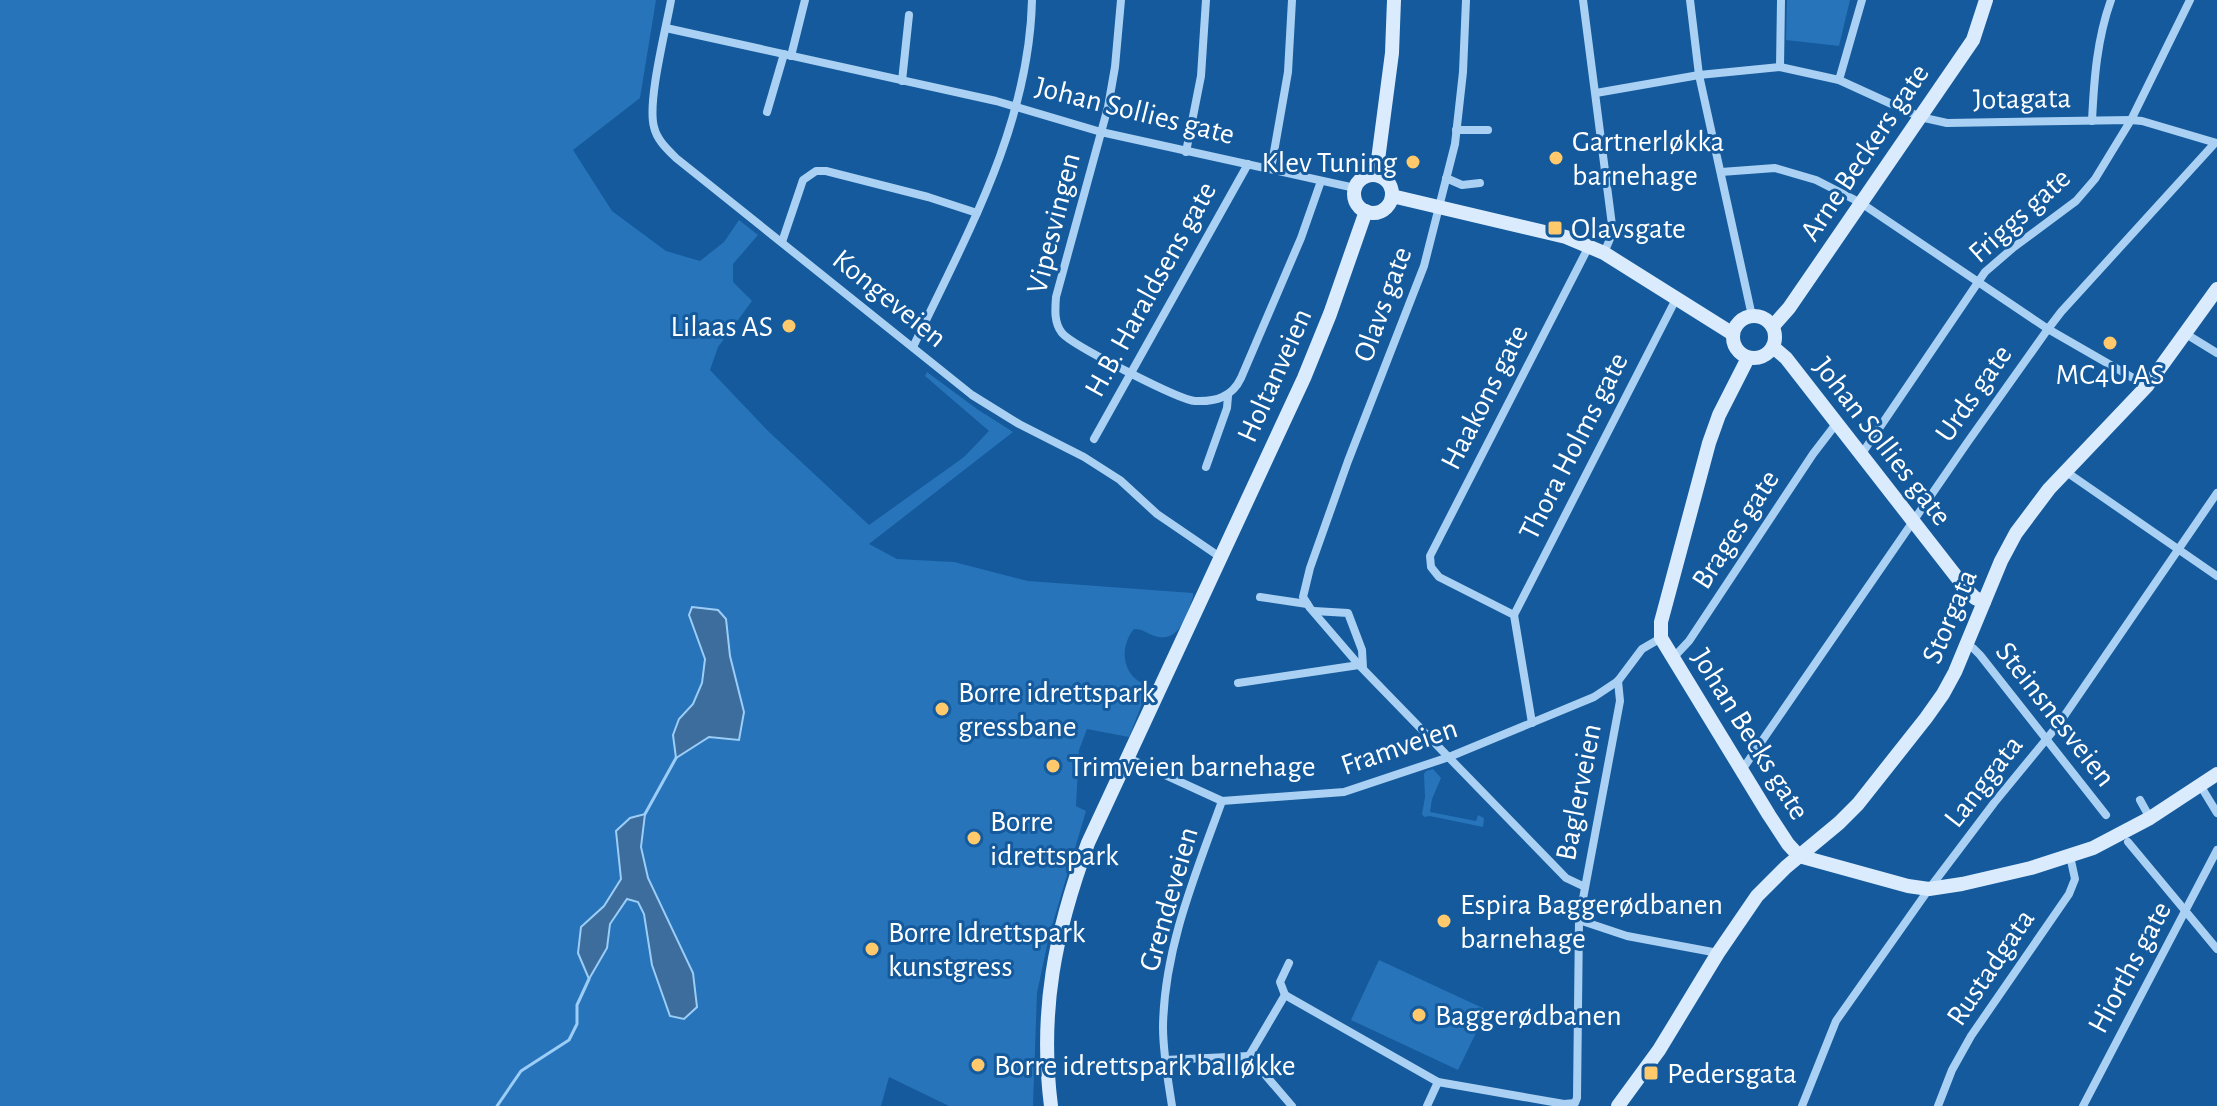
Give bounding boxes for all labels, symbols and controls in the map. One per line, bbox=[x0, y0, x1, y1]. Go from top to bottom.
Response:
street label: Arne Beckers gate bbox=[1795, 59, 1935, 246]
street label: Johan Sollies gate bbox=[1032, 72, 1238, 150]
street label: Jotagata bbox=[1973, 83, 2071, 115]
place label: Gartnerløkka barnehage bbox=[1572, 127, 1724, 191]
place label: Klev Tuning bbox=[1261, 148, 1397, 178]
marker: Gartnerløkka barnehage bbox=[1547, 149, 1565, 167]
street label: Vipesvingen bbox=[1022, 150, 1086, 297]
marker: Klev Tuning bbox=[1404, 153, 1422, 171]
street label: Friggs gate bbox=[1963, 163, 2076, 269]
street label: H.B. Haraldsens gate bbox=[1079, 177, 1222, 402]
place label: Olavsgate bbox=[1571, 214, 1686, 244]
marker: Olavsgate bbox=[1546, 219, 1564, 237]
street label: Olavs gate bbox=[1348, 243, 1418, 366]
street label: Kongeveien bbox=[827, 244, 952, 353]
street label: Holtanveien bbox=[1232, 304, 1318, 447]
place label: Lilaas AS bbox=[671, 312, 773, 342]
marker: Lilaas AS bbox=[780, 317, 798, 335]
street label: Haakons gate bbox=[1436, 320, 1534, 475]
marker: MC4U AS bbox=[2101, 334, 2119, 352]
street label: Urds gate bbox=[1930, 340, 2018, 447]
street label: Thora Holms gate bbox=[1514, 348, 1634, 545]
street label: Johan Sollies gate bbox=[1807, 352, 1957, 531]
place label: MC4U AS bbox=[2056, 360, 2164, 390]
street label: Brages gate bbox=[1687, 465, 1785, 594]
street label: Storgata bbox=[1917, 565, 1983, 668]
street label: Steinsnesveien bbox=[1990, 637, 2121, 792]
street label: Johan Becks gate bbox=[1686, 644, 1815, 825]
place label: Borre idrettspark gressbane bbox=[958, 678, 1155, 742]
marker: Borre idrettspark gressbane bbox=[933, 700, 951, 718]
street label: Framveien bbox=[1337, 713, 1461, 781]
street label: Baglerveien bbox=[1551, 721, 1607, 863]
street label: Langgata bbox=[1939, 730, 2029, 833]
place label: Trimveien barnehage bbox=[1069, 752, 1316, 782]
marker: Trimveien barnehage bbox=[1044, 757, 1062, 775]
place label: Borre idrettspark bbox=[990, 807, 1119, 871]
street label: Grendeveien bbox=[1134, 824, 1204, 975]
marker: Borre idrettspark bbox=[965, 829, 983, 847]
place label: Espira Baggerødbanen barnehage bbox=[1460, 890, 1723, 954]
street label: Hiorths gate bbox=[2083, 897, 2177, 1038]
street label: Rustadgata bbox=[1941, 904, 2040, 1031]
marker: Espira Baggerødbanen barnehage bbox=[1435, 912, 1453, 930]
place label: Borre Idrettspark kunstgress bbox=[888, 918, 1086, 982]
marker: Borre Idrettspark kunstgress bbox=[863, 940, 881, 958]
place label: Baggerødbanen bbox=[1435, 1001, 1622, 1031]
marker: Baggerødbanen bbox=[1410, 1006, 1428, 1024]
place label: Borre idrettspark balløkke bbox=[994, 1051, 1296, 1081]
marker: Borre idrettspark balløkke bbox=[969, 1056, 987, 1074]
place label: Pedersgata bbox=[1667, 1059, 1797, 1089]
marker: Pedersgata bbox=[1642, 1064, 1660, 1082]

